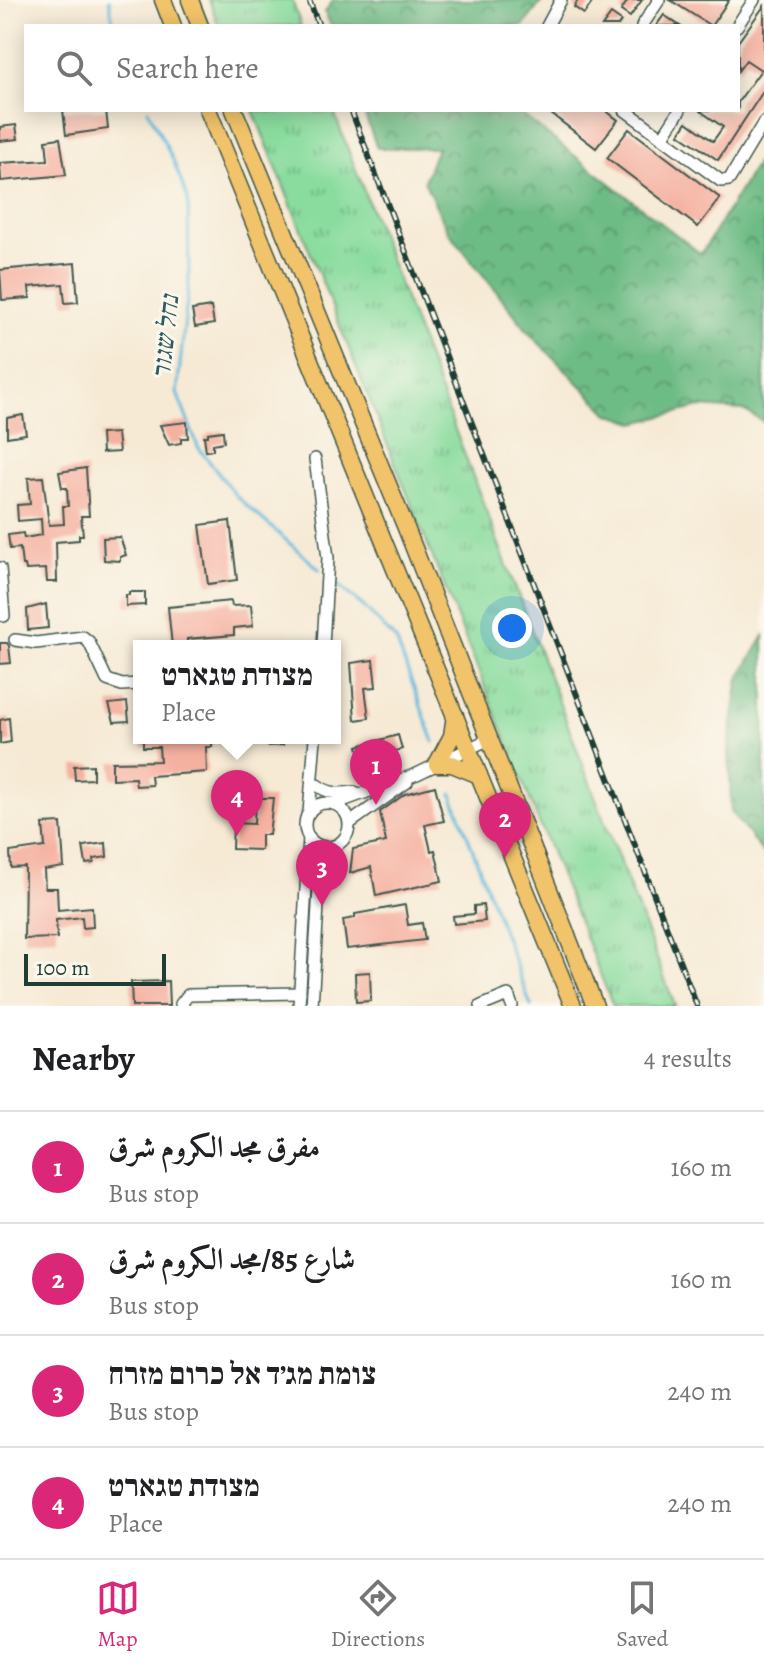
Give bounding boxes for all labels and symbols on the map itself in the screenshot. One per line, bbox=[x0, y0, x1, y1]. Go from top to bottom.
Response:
water label: נחל שגור bbox=[144, 291, 188, 381]
your location bbox=[492, 608, 532, 648]
pin: 1 bbox=[350, 739, 402, 805]
pin: 4 bbox=[211, 770, 263, 836]
pin: 2 bbox=[479, 792, 531, 858]
pin: 3 bbox=[296, 840, 348, 906]
scale bar bbox=[24, 950, 166, 986]

